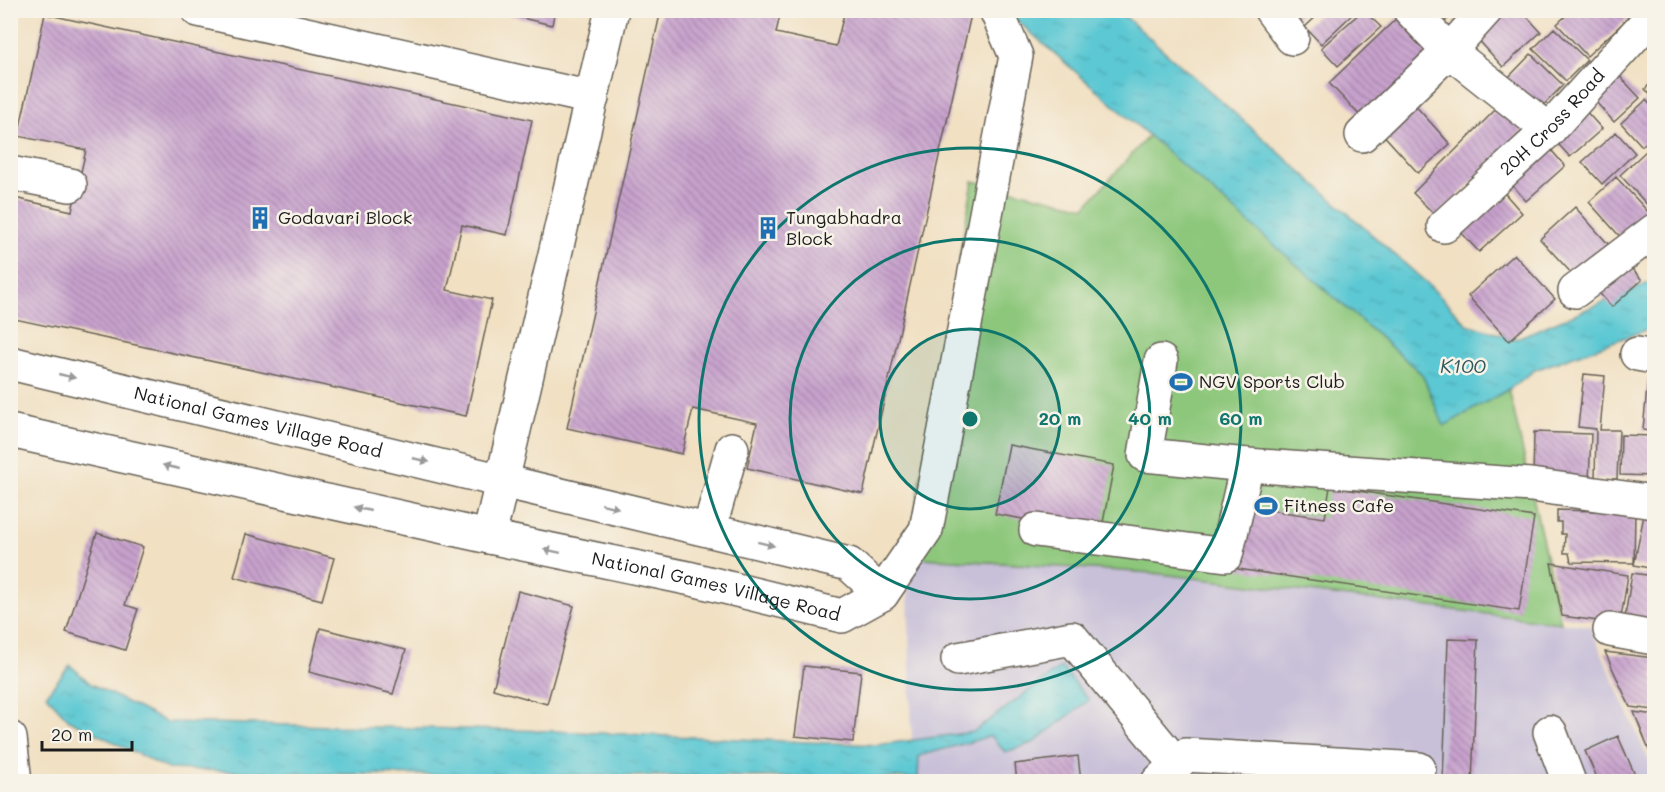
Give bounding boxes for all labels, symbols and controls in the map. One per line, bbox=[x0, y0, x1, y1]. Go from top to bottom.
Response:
street label: 20H Cross Road bbox=[1494, 63, 1609, 180]
building icon: Godavari Block bbox=[247, 205, 273, 231]
place label: Godavari Block bbox=[278, 205, 412, 229]
place label: Tungabhadra Block bbox=[786, 205, 902, 250]
building icon: Tungabhadra Block bbox=[755, 215, 781, 241]
water label: K100 bbox=[1440, 352, 1487, 378]
sports icon: NGV Sports Club bbox=[1168, 369, 1194, 395]
place label: NGV Sports Club bbox=[1199, 369, 1345, 393]
one-way arrow bbox=[58, 372, 77, 382]
street label: National Games Village Road bbox=[132, 380, 385, 463]
text: 20 m bbox=[1039, 406, 1081, 430]
text: 40 m bbox=[1128, 406, 1172, 430]
text: 60 m bbox=[1219, 406, 1263, 430]
centre of rings bbox=[960, 409, 980, 429]
one-way arrow bbox=[411, 456, 430, 466]
one-way arrow bbox=[162, 462, 181, 471]
sports icon: Fitness Cafe bbox=[1253, 493, 1279, 519]
place label: Fitness Cafe bbox=[1284, 493, 1394, 517]
one-way arrow bbox=[601, 501, 619, 511]
one-way arrow bbox=[353, 504, 371, 514]
one-way arrow bbox=[757, 539, 775, 549]
one-way arrow bbox=[543, 545, 562, 555]
street label: National Games Village Road bbox=[590, 546, 843, 626]
scale bar bbox=[42, 714, 132, 752]
text: 20 m bbox=[51, 722, 92, 746]

